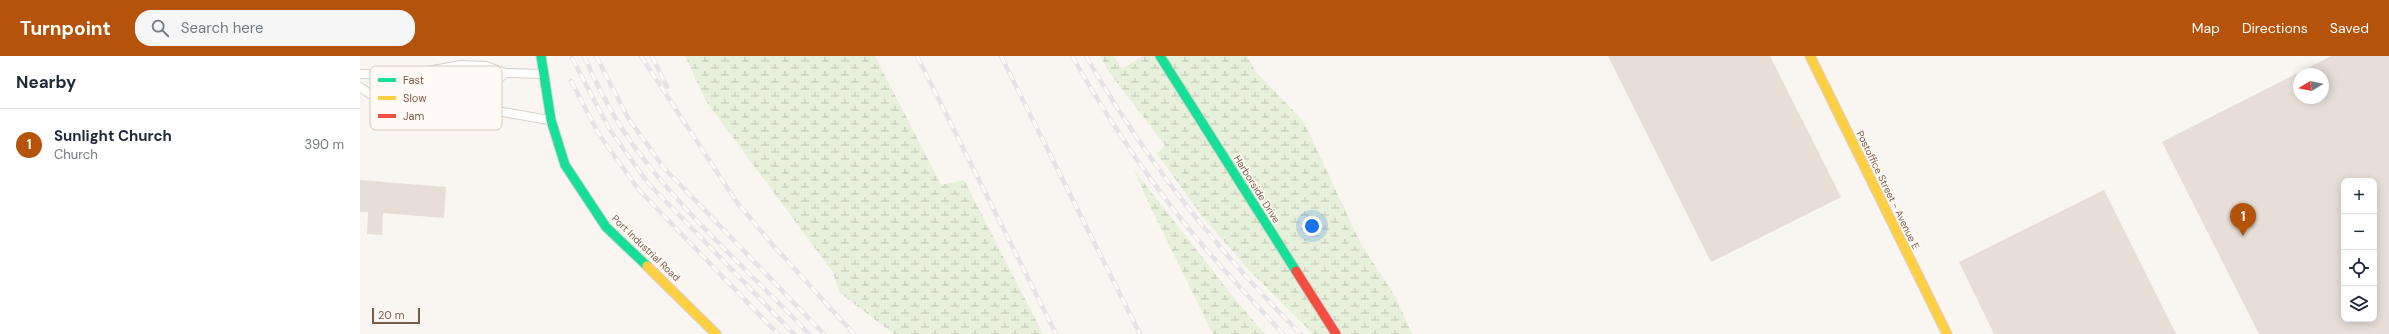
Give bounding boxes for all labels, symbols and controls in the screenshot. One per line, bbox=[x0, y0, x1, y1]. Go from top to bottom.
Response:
search box bbox=[135, 10, 415, 46]
text: Turnpoint bbox=[20, 16, 111, 41]
icon: search bbox=[149, 17, 171, 39]
text: Search here bbox=[181, 18, 264, 38]
text: Map bbox=[2192, 19, 2220, 37]
text: Directions bbox=[2242, 19, 2308, 37]
text: Saved bbox=[2330, 19, 2369, 37]
legend bbox=[370, 66, 502, 130]
north arrow bbox=[2293, 68, 2329, 104]
text: Nearby bbox=[16, 71, 76, 93]
text: Fast bbox=[403, 73, 424, 87]
text: Slow bbox=[403, 91, 427, 105]
text: Jam bbox=[403, 109, 424, 123]
text: Sunlight Church bbox=[54, 126, 172, 146]
street label: Postoffice Street - Avenue E bbox=[1854, 129, 1923, 252]
text: 1 bbox=[27, 136, 31, 153]
text: 390 m bbox=[305, 136, 344, 153]
text: Church bbox=[54, 146, 98, 163]
street label: Harborside Drive bbox=[1231, 153, 1283, 226]
map controls bbox=[2341, 178, 2377, 322]
button: + bbox=[2341, 178, 2377, 214]
pin: 1 bbox=[2230, 203, 2256, 236]
street label: Port Industrial Road bbox=[609, 212, 683, 284]
button: − bbox=[2341, 214, 2377, 250]
your location bbox=[1302, 216, 1322, 236]
button: locate bbox=[2341, 250, 2377, 286]
button: layers bbox=[2341, 286, 2377, 322]
scale bar bbox=[372, 306, 420, 325]
text: 20 m bbox=[378, 308, 404, 322]

